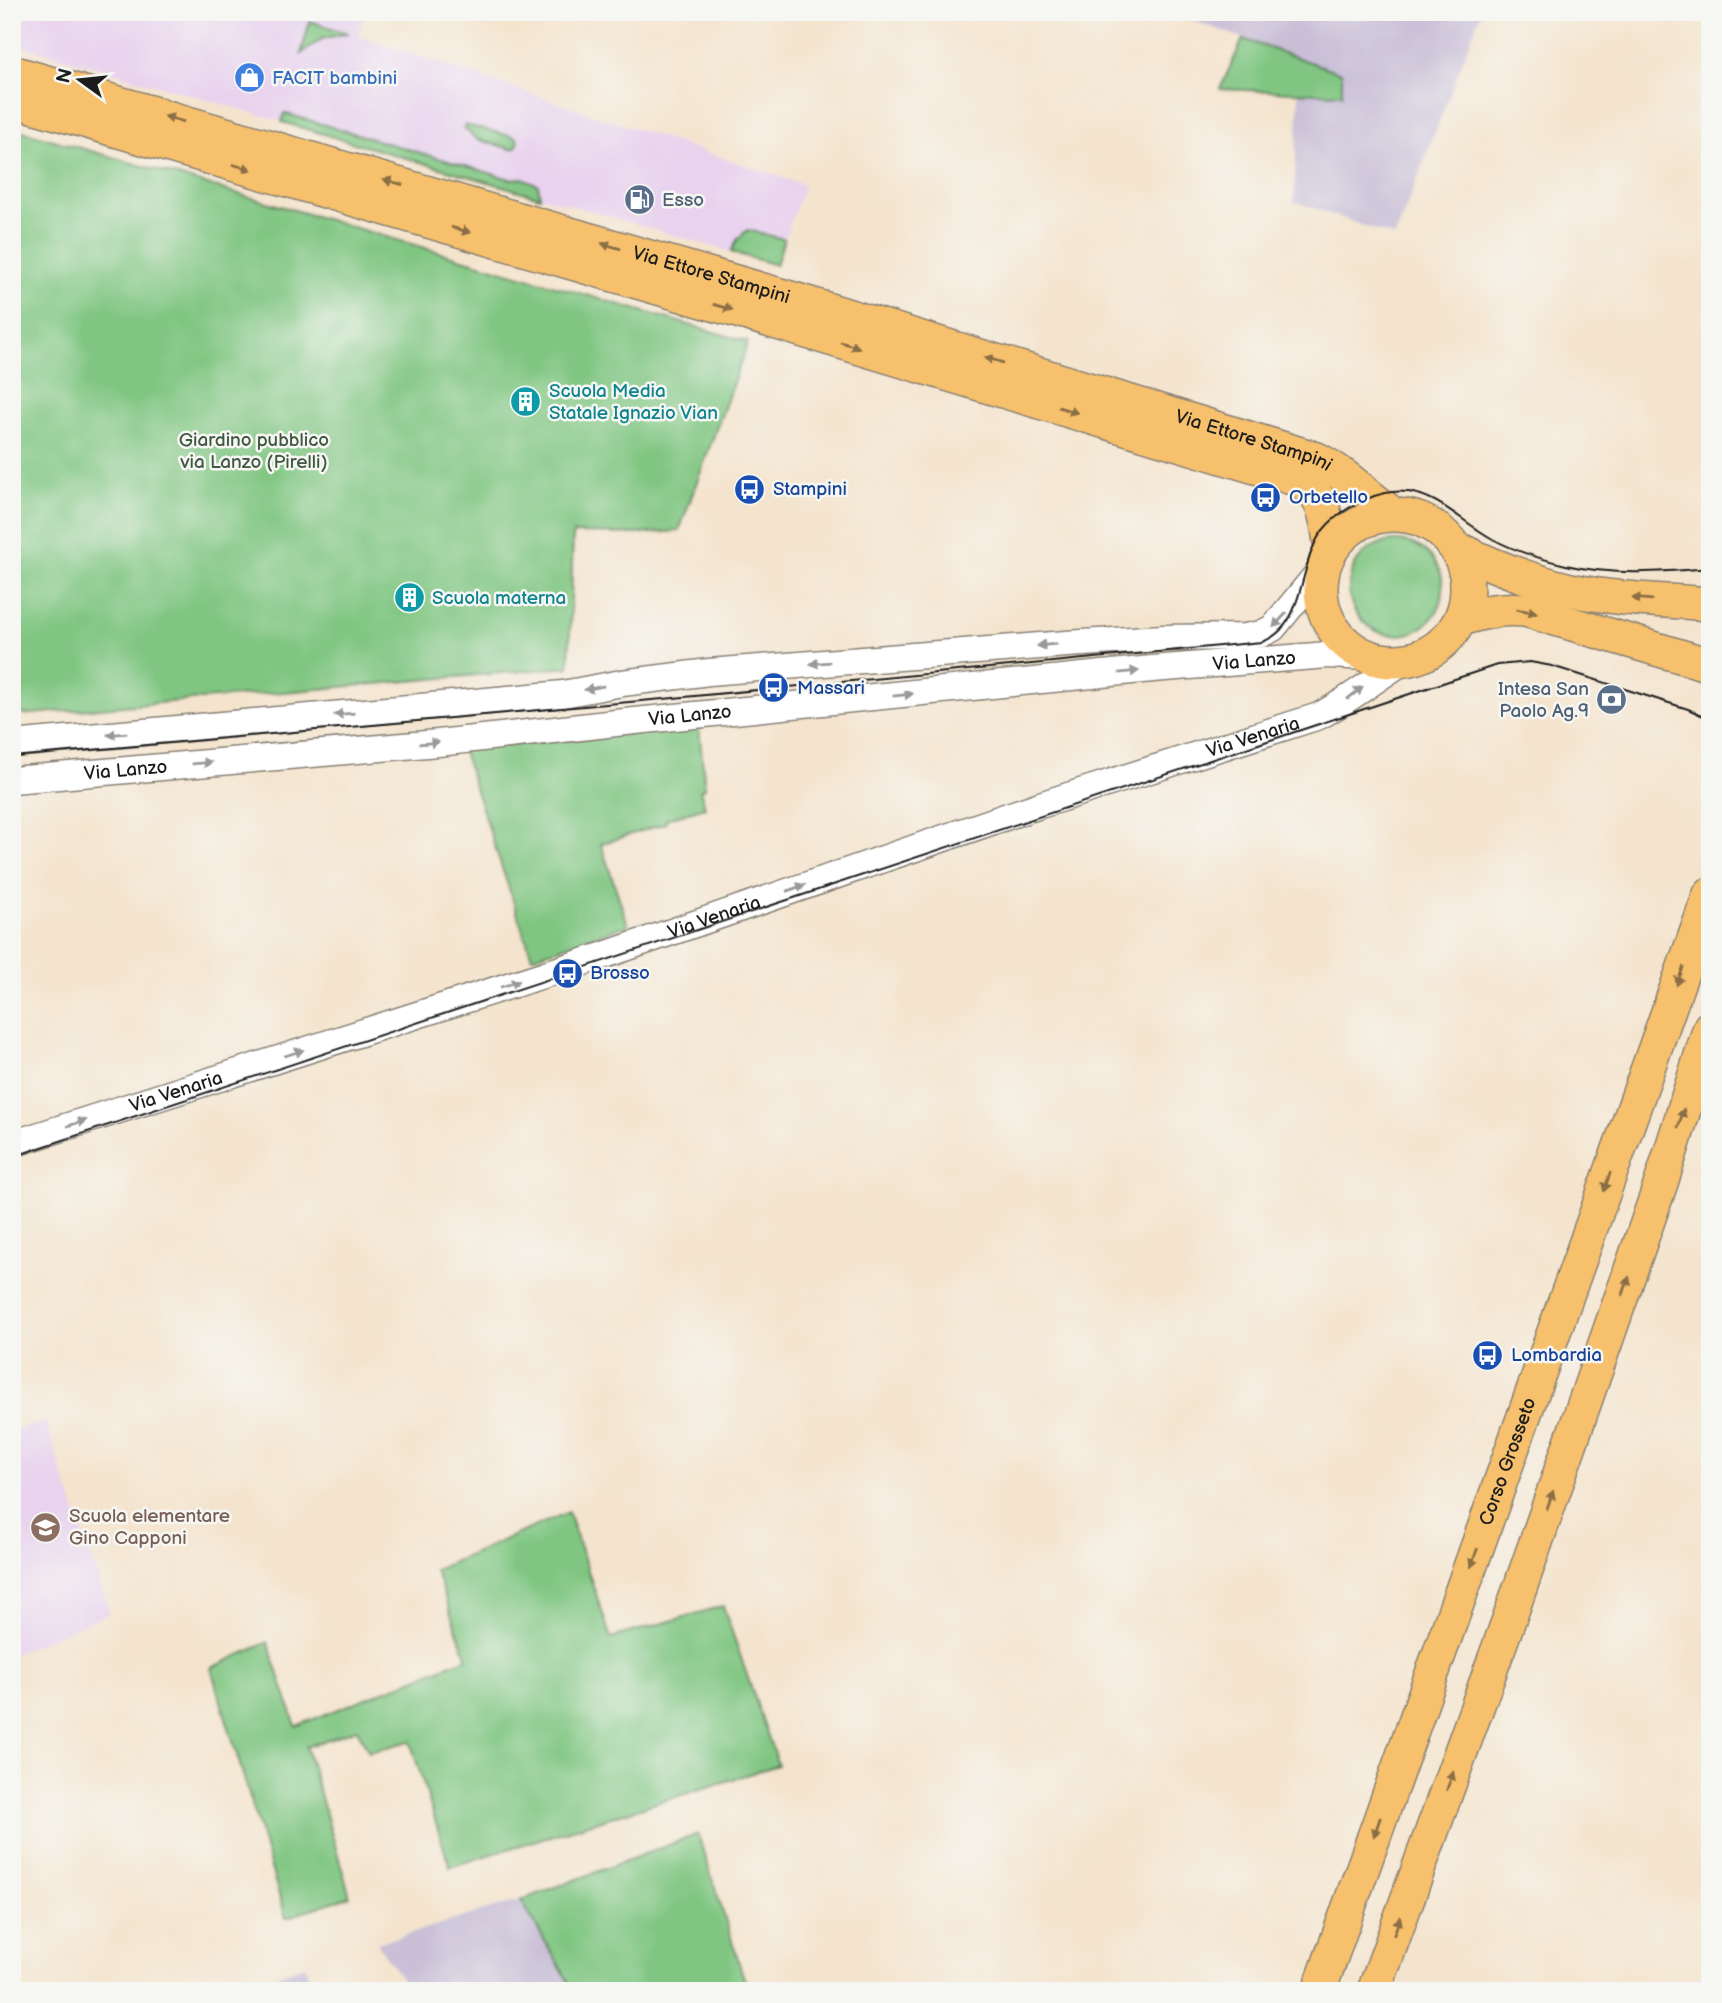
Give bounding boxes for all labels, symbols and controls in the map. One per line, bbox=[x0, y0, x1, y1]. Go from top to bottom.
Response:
north arrow bbox=[46, 46, 116, 116]
shop icon: FACIT bambini bbox=[232, 61, 266, 95]
text: N bbox=[52, 66, 78, 86]
place label: FACIT bambini bbox=[272, 67, 397, 90]
one-way arrow bbox=[163, 113, 184, 123]
one-way arrow bbox=[232, 162, 253, 172]
one-way arrow bbox=[382, 177, 403, 187]
fuel station icon: Esso bbox=[622, 183, 656, 217]
place label: Esso bbox=[662, 189, 704, 212]
one-way arrow bbox=[451, 226, 472, 236]
one-way arrow bbox=[600, 240, 621, 250]
street label: Via Ettore Stampini bbox=[630, 241, 793, 309]
one-way arrow bbox=[713, 302, 734, 312]
one-way arrow bbox=[840, 340, 861, 350]
one-way arrow bbox=[983, 355, 1004, 365]
place label: Scuola Media Statale Ignazio Vian bbox=[549, 380, 718, 425]
building icon: Scuola Media Statale Ignazio Vian bbox=[509, 385, 543, 419]
street label: Via Ettore Stampini bbox=[1172, 405, 1336, 476]
one-way arrow bbox=[1058, 406, 1079, 416]
park label: Giardino pubblico via Lanzo (Pirelli) bbox=[179, 429, 329, 474]
bus stop icon: Stampini bbox=[733, 472, 767, 506]
place label: Stampini bbox=[773, 478, 847, 501]
bus stop icon: Orbetello bbox=[1249, 480, 1283, 514]
place label: Orbetello bbox=[1289, 486, 1368, 509]
building icon: Scuola materna bbox=[392, 581, 426, 615]
place label: Scuola materna bbox=[432, 587, 566, 610]
one-way arrow bbox=[1631, 593, 1653, 604]
one-way arrow bbox=[1516, 606, 1538, 617]
one-way arrow bbox=[1272, 611, 1288, 629]
one-way arrow bbox=[1036, 640, 1058, 651]
street label: Via Lanzo bbox=[1212, 646, 1297, 676]
one-way arrow bbox=[809, 658, 831, 669]
one-way arrow bbox=[1118, 666, 1140, 677]
bus stop icon: Massari bbox=[757, 671, 791, 705]
place label: Massari bbox=[797, 677, 865, 700]
place label: Intesa San Paolo Ag.9 bbox=[1498, 678, 1589, 723]
one-way arrow bbox=[583, 683, 605, 694]
bank icon: Intesa San Paolo Ag.9 bbox=[1595, 683, 1629, 717]
one-way arrow bbox=[1346, 686, 1364, 701]
one-way arrow bbox=[892, 689, 914, 700]
street label: Via Lanzo bbox=[647, 700, 733, 731]
one-way arrow bbox=[332, 709, 354, 720]
street label: Via Venaria bbox=[1203, 711, 1302, 763]
one-way arrow bbox=[106, 729, 128, 740]
one-way arrow bbox=[418, 737, 440, 748]
street label: Via Lanzo bbox=[83, 755, 168, 785]
one-way arrow bbox=[191, 757, 213, 768]
one-way arrow bbox=[785, 882, 806, 893]
street label: Via Venaria bbox=[665, 891, 764, 944]
bus stop icon: Brosso bbox=[550, 956, 584, 990]
place label: Brosso bbox=[590, 962, 650, 985]
one-way arrow bbox=[1674, 966, 1685, 987]
one-way arrow bbox=[500, 978, 521, 989]
one-way arrow bbox=[283, 1047, 304, 1058]
street label: Via Venaria bbox=[126, 1066, 225, 1117]
one-way arrow bbox=[1677, 1107, 1687, 1128]
one-way arrow bbox=[67, 1118, 88, 1128]
one-way arrow bbox=[1601, 1171, 1612, 1192]
one-way arrow bbox=[1621, 1275, 1632, 1296]
bus stop icon: Lombardia bbox=[1471, 1338, 1505, 1372]
place label: Lombardia bbox=[1511, 1344, 1602, 1367]
street label: Corso Grosseto bbox=[1474, 1395, 1541, 1529]
one-way arrow bbox=[1545, 1490, 1556, 1511]
place label: Scuola elementare Gino Capponi bbox=[69, 1505, 230, 1550]
school or university icon: Scuola elementare Gino Capponi bbox=[29, 1510, 63, 1544]
one-way arrow bbox=[1468, 1548, 1479, 1569]
one-way arrow bbox=[1445, 1770, 1456, 1791]
one-way arrow bbox=[1371, 1817, 1382, 1838]
one-way arrow bbox=[1391, 1916, 1402, 1937]

